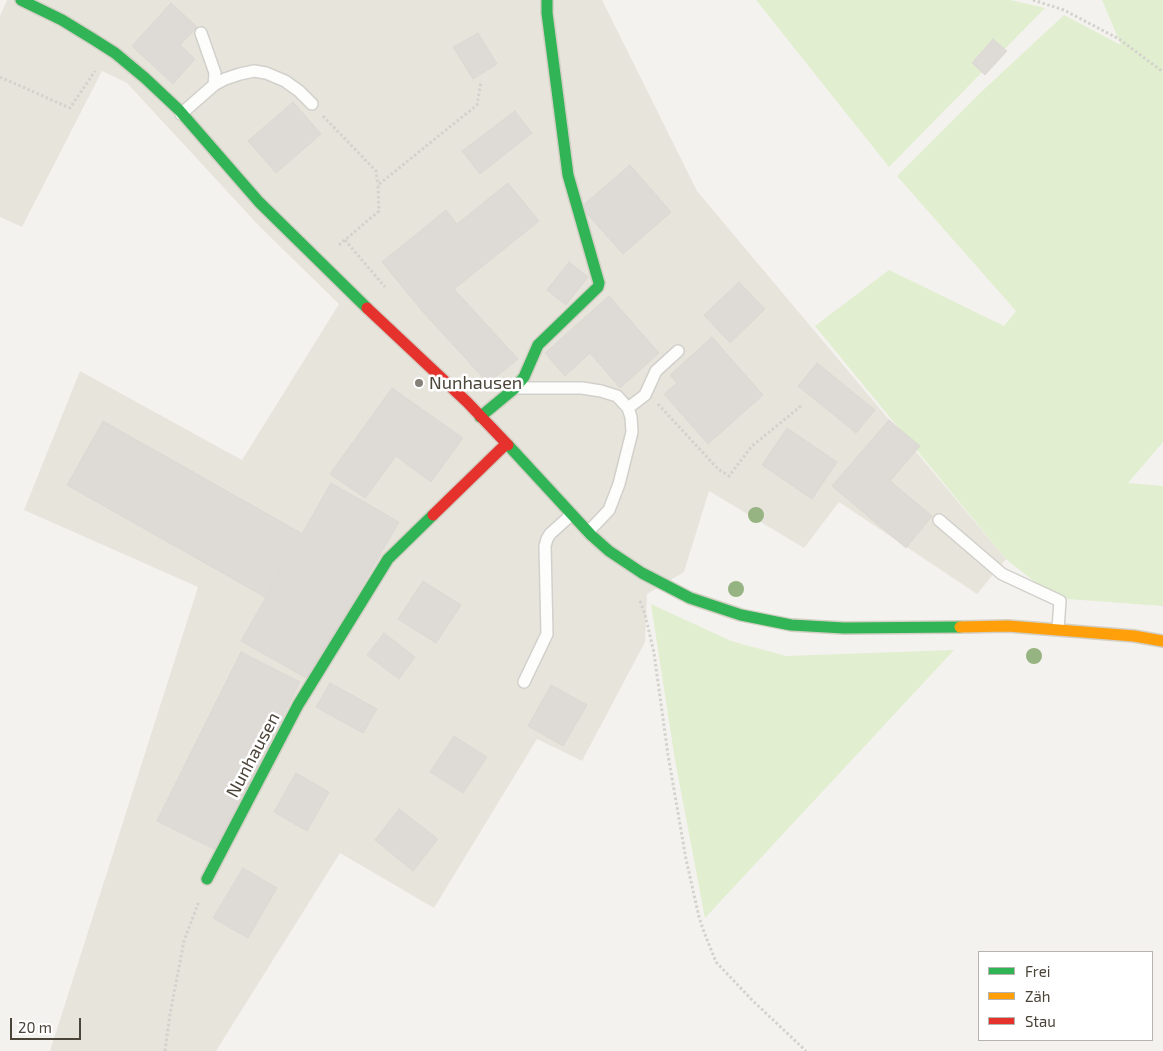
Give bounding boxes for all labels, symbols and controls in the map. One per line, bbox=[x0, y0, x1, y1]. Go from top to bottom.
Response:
place label: Nunhausen bbox=[429, 372, 522, 394]
marker: Nunhausen bbox=[413, 377, 425, 389]
street label: Nunhausen bbox=[222, 709, 284, 801]
legend bbox=[978, 951, 1153, 1041]
text: Frei bbox=[1025, 962, 1050, 980]
text: Zäh bbox=[1025, 987, 1050, 1005]
scale bar bbox=[12, 1008, 84, 1040]
text: Stau bbox=[1025, 1012, 1056, 1030]
text: 20 m bbox=[18, 1018, 52, 1036]

